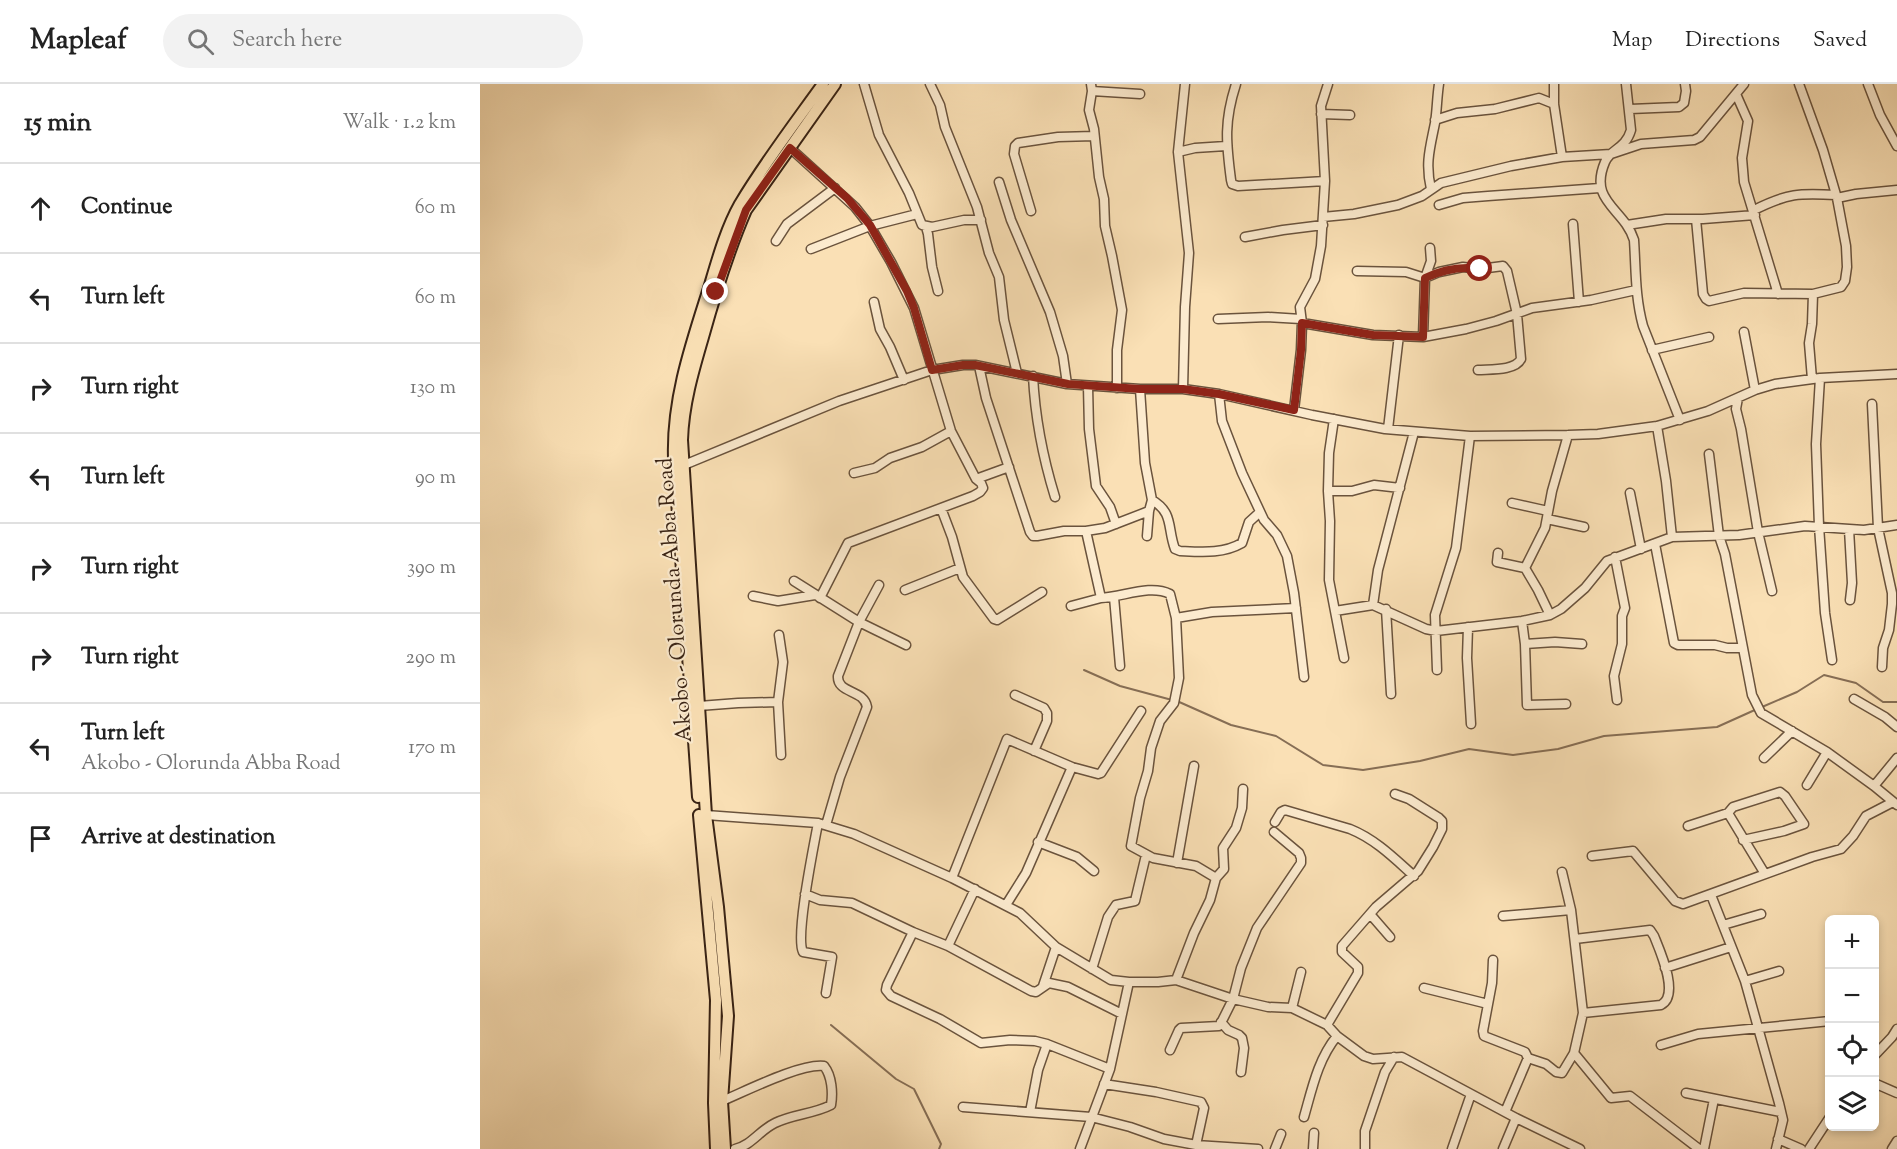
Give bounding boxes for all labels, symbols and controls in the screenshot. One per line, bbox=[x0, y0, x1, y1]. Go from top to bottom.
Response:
search box bbox=[163, 14, 583, 68]
text: Mapleaf bbox=[30, 21, 127, 61]
icon: search bbox=[184, 25, 217, 58]
text: Search here bbox=[232, 25, 342, 57]
text: Map bbox=[1612, 26, 1652, 56]
text: Directions bbox=[1685, 26, 1780, 56]
text: Saved bbox=[1813, 26, 1867, 56]
text: 15 min bbox=[24, 105, 92, 142]
text: Walk · 1.2 km bbox=[343, 109, 456, 138]
icon: ahead bbox=[24, 192, 57, 225]
text: Continue bbox=[81, 192, 172, 224]
text: 60 m bbox=[415, 194, 456, 223]
route start bbox=[1466, 255, 1492, 281]
route end bbox=[702, 278, 728, 304]
icon: left bbox=[24, 282, 57, 315]
text: Turn left bbox=[81, 282, 164, 314]
text: 60 m bbox=[415, 284, 456, 313]
icon: right bbox=[24, 372, 57, 405]
text: Turn right bbox=[81, 372, 178, 404]
text: 130 m bbox=[410, 374, 456, 403]
street label: Akobo - Olorunda Abba Road bbox=[650, 456, 702, 743]
icon: left bbox=[24, 462, 57, 495]
text: Turn left bbox=[81, 462, 164, 494]
text: 90 m bbox=[415, 464, 456, 493]
icon: right bbox=[24, 552, 57, 585]
text: Turn right bbox=[81, 552, 178, 584]
text: 390 m bbox=[407, 554, 456, 583]
icon: right bbox=[24, 642, 57, 675]
text: Turn right bbox=[81, 642, 178, 674]
text: 290 m bbox=[406, 644, 456, 673]
text: Turn left bbox=[81, 718, 164, 750]
icon: left bbox=[24, 732, 57, 765]
text: 170 m bbox=[408, 734, 456, 763]
text: Akobo - Olorunda Abba Road bbox=[81, 750, 341, 779]
icon: arrive bbox=[24, 822, 57, 855]
text: Arrive at destination bbox=[81, 822, 276, 854]
map controls bbox=[1825, 915, 1879, 1131]
button: + bbox=[1825, 915, 1879, 969]
button: − bbox=[1825, 969, 1879, 1023]
button: locate bbox=[1825, 1023, 1879, 1077]
button: layers bbox=[1825, 1077, 1879, 1131]

